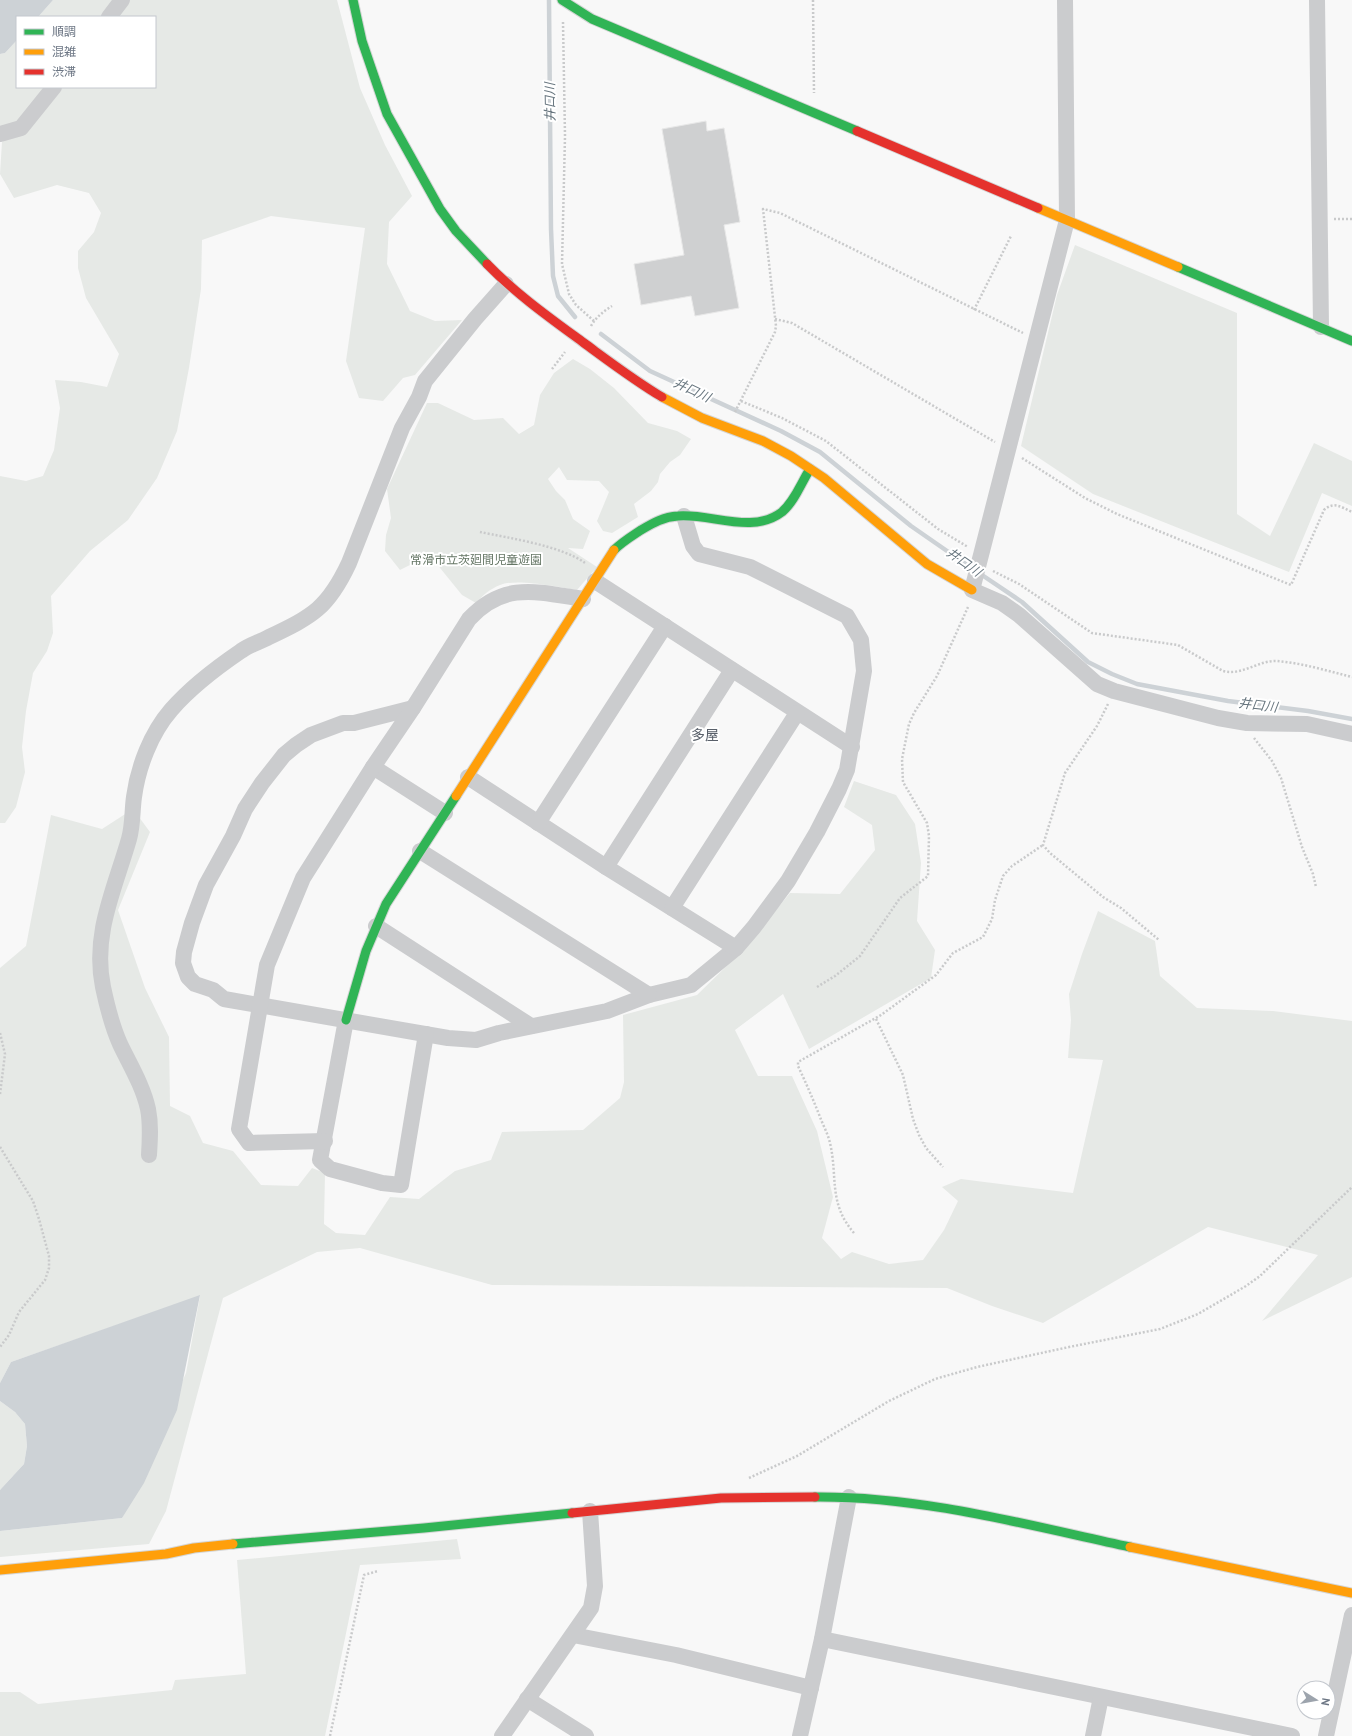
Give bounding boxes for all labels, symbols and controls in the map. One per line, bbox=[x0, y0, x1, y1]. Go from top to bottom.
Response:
legend bbox=[16, 16, 156, 88]
text: 順調 bbox=[52, 24, 76, 39]
text: 混雑 bbox=[52, 44, 76, 59]
text: 渋滞 bbox=[52, 64, 76, 79]
water label: 井口川 bbox=[541, 80, 559, 122]
water label: 井口川 bbox=[671, 374, 715, 407]
water label: 井口川 bbox=[943, 544, 986, 581]
park label: 常滑市立茨廻間児童遊園 bbox=[410, 552, 542, 567]
water label: 井口川 bbox=[1238, 694, 1280, 716]
district label: 多屋 bbox=[691, 726, 719, 744]
north arrow bbox=[1296, 1680, 1336, 1720]
text: N bbox=[1318, 1697, 1333, 1707]

